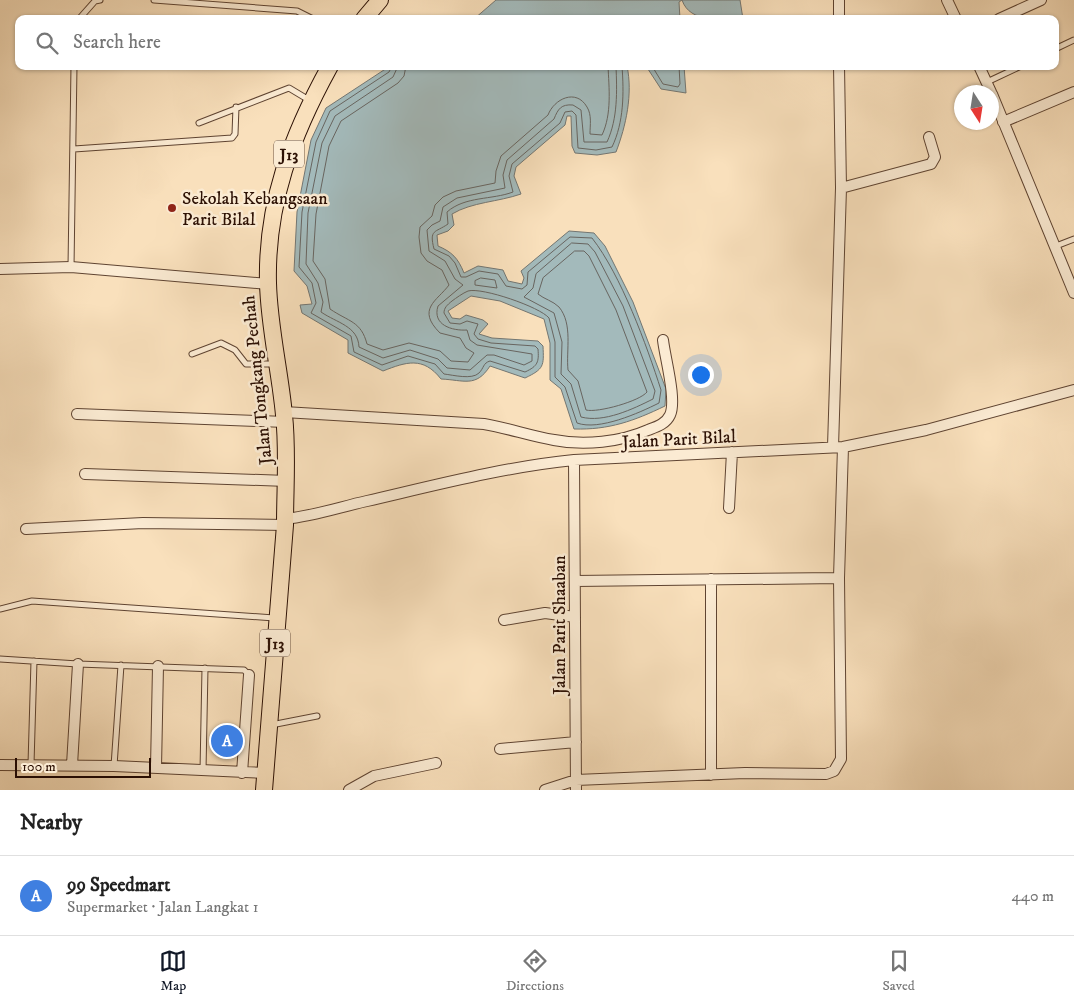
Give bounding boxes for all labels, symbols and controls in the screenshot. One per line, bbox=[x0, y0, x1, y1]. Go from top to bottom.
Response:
search box bbox=[15, 15, 1059, 70]
icon: search bbox=[33, 29, 61, 57]
text: Search here bbox=[73, 31, 161, 54]
north arrow bbox=[954, 85, 999, 130]
road number: J13 bbox=[274, 140, 304, 168]
place label: Sekolah Kebangsaan Parit Bilal bbox=[182, 188, 328, 231]
marker: Sekolah Kebangsaan Parit Bilal bbox=[166, 202, 178, 214]
street label: Jalan Tongkang Pechah bbox=[238, 294, 278, 468]
your location bbox=[688, 362, 714, 388]
street label: Jalan Parit Bilal bbox=[619, 426, 737, 454]
street label: Jalan Parit Shaaban bbox=[549, 555, 571, 697]
road number: J13 bbox=[260, 630, 290, 656]
pin: A bbox=[211, 722, 243, 760]
scale bar bbox=[15, 755, 151, 778]
text: 100 m bbox=[22, 758, 56, 776]
text: Nearby bbox=[20, 810, 82, 836]
text: 99 Speedmart bbox=[67, 874, 170, 897]
text: A bbox=[31, 886, 41, 906]
text: 440 m bbox=[1012, 886, 1054, 906]
text: Supermarket · Jalan Langkat 1 bbox=[67, 897, 259, 917]
tab: Map bbox=[159, 947, 187, 995]
tab: Directions bbox=[506, 947, 564, 995]
tab: Saved bbox=[883, 947, 915, 995]

